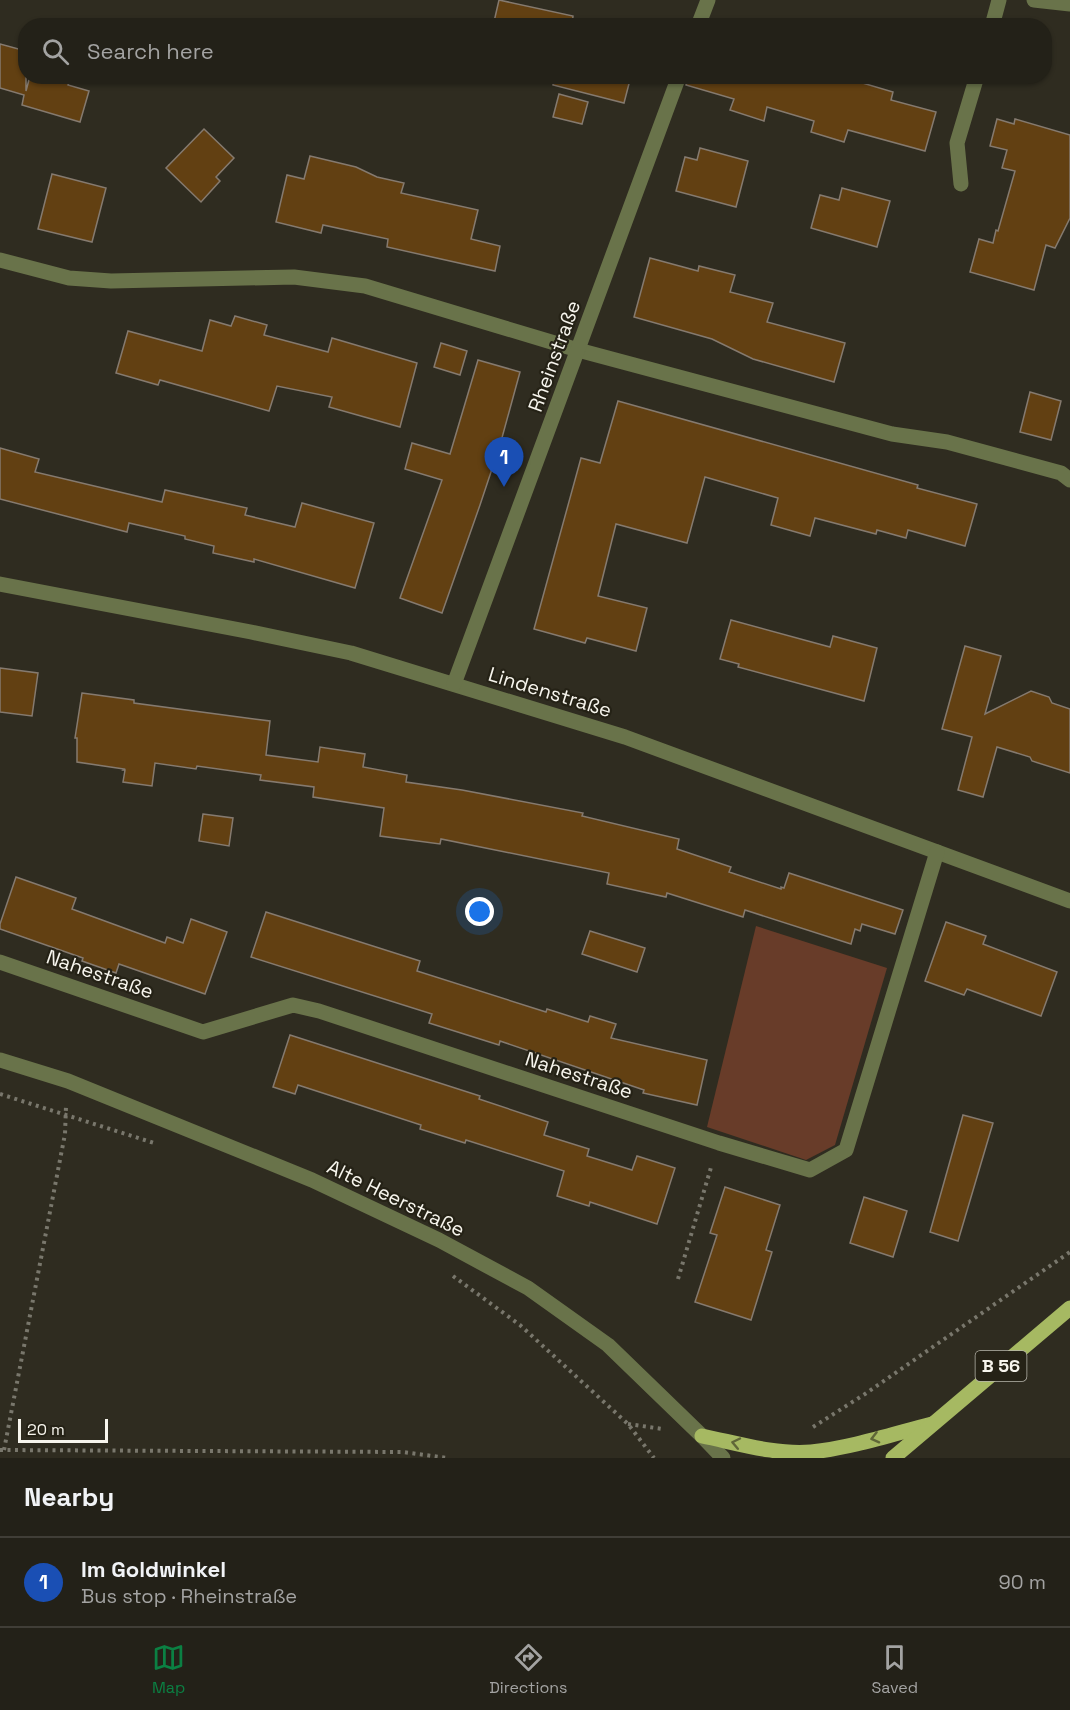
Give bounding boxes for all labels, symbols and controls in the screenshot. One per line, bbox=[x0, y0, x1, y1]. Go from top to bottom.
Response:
search box bbox=[18, 18, 1052, 84]
icon: search bbox=[39, 35, 72, 68]
text: Search here bbox=[87, 37, 214, 65]
street label: Rheinstraße bbox=[522, 297, 586, 415]
pin: 1 bbox=[484, 438, 524, 487]
street label: Lindenstraße bbox=[485, 661, 615, 723]
your location bbox=[465, 897, 494, 926]
street label: Nahestraße bbox=[43, 944, 157, 1004]
street label: Nahestraße bbox=[522, 1045, 636, 1105]
street label: Alte Heerstraße bbox=[323, 1153, 469, 1243]
road number: B 56 bbox=[976, 1351, 1026, 1381]
scale bar bbox=[18, 1416, 108, 1444]
text: 20 m bbox=[27, 1419, 65, 1440]
one-way arrow bbox=[870, 1431, 880, 1444]
one-way arrow bbox=[731, 1437, 741, 1450]
text: Nearby bbox=[24, 1480, 114, 1514]
text: Im Goldwinkel bbox=[81, 1555, 226, 1583]
text: 1 bbox=[39, 1569, 48, 1595]
text: 90 m bbox=[999, 1569, 1046, 1595]
text: Bus stop · Rheinstraße bbox=[81, 1583, 297, 1609]
tab: Map bbox=[152, 1641, 185, 1698]
tab: Directions bbox=[489, 1641, 568, 1698]
tab: Saved bbox=[871, 1641, 918, 1698]

